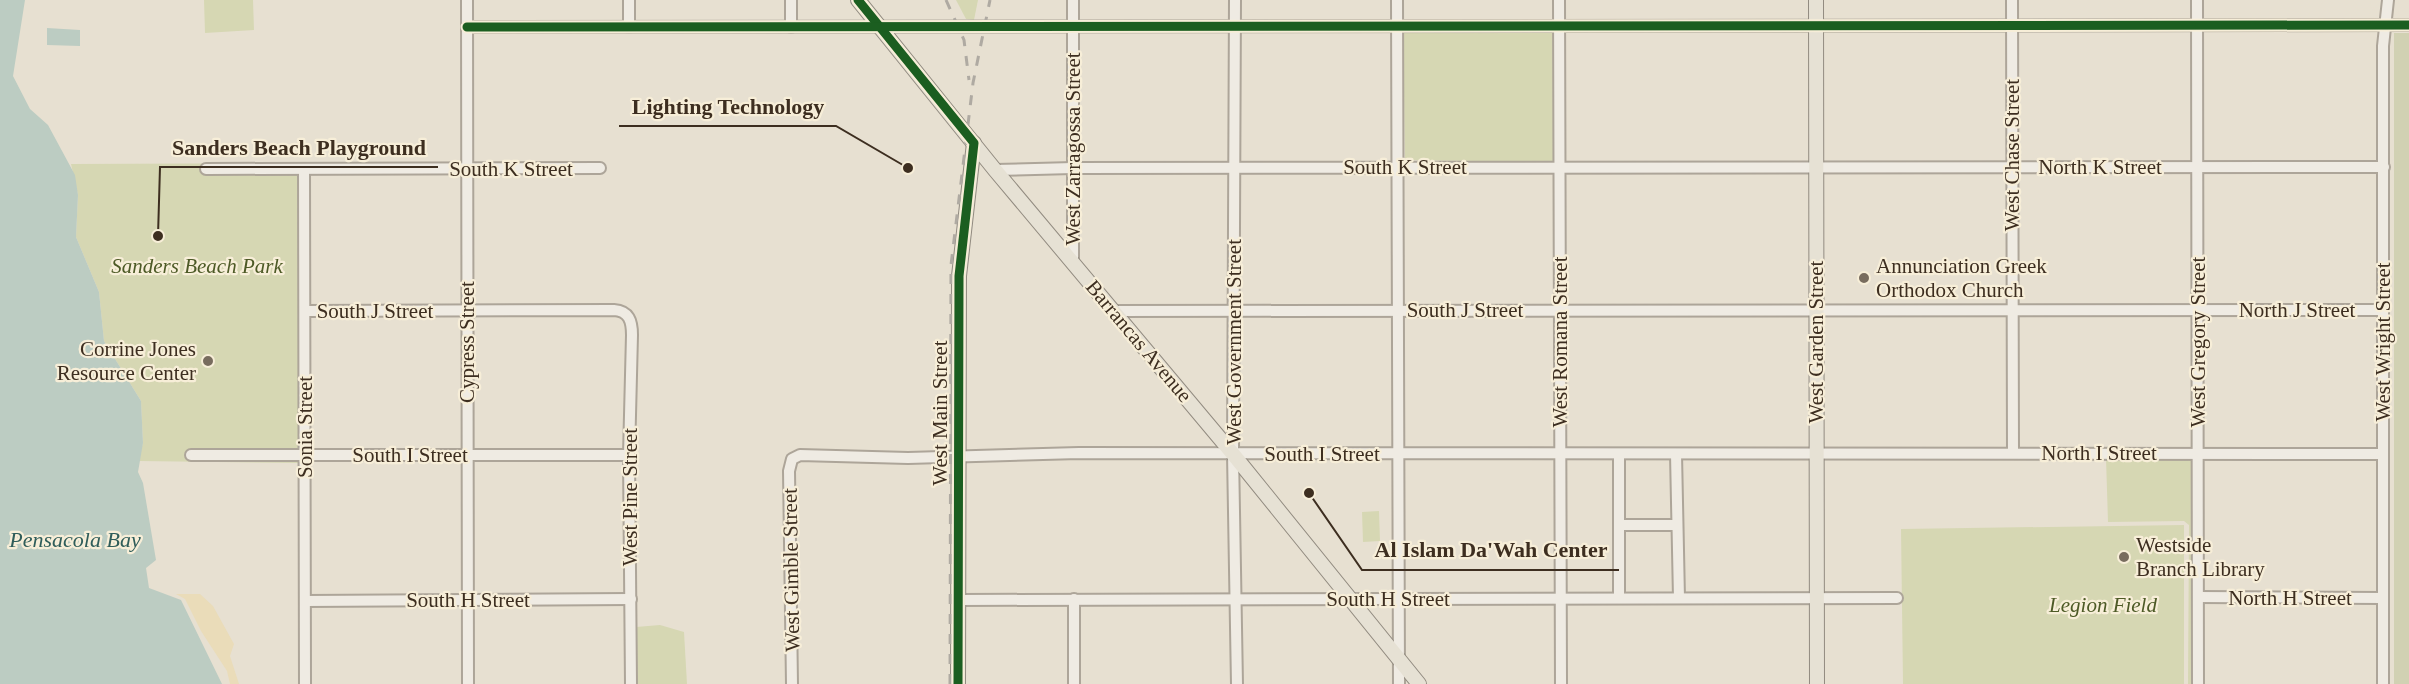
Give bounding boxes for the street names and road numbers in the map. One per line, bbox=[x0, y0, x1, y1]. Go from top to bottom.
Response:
street label: West Zarragossa Street bbox=[1061, 52, 1085, 246]
street label: West Chase Street bbox=[2000, 79, 2024, 231]
street label: South K Street bbox=[1343, 155, 1467, 179]
street label: North K Street bbox=[2038, 155, 2162, 179]
street label: South K Street bbox=[449, 157, 573, 181]
street label: West Government Street bbox=[1222, 239, 1246, 445]
street label: West Romana Street bbox=[1548, 256, 1572, 427]
street label: West Gregory Street bbox=[2186, 256, 2210, 427]
street label: West Garden Street bbox=[1804, 260, 1828, 423]
street label: West Wright Street bbox=[2371, 262, 2395, 422]
street label: Barrancas Avenue bbox=[1081, 275, 1197, 407]
street label: Cypress Street bbox=[455, 281, 479, 403]
street label: South J Street bbox=[1407, 298, 1523, 322]
street label: North J Street bbox=[2239, 298, 2355, 322]
street label: South J Street bbox=[317, 299, 433, 323]
street label: West Main Street bbox=[928, 340, 952, 486]
street label: Sonia Street bbox=[293, 376, 317, 478]
street label: West Pine Street bbox=[618, 428, 642, 566]
street label: North I Street bbox=[2041, 441, 2157, 465]
street label: South I Street bbox=[1264, 442, 1380, 466]
street label: South I Street bbox=[352, 443, 468, 467]
street label: West Gimble Street bbox=[778, 488, 804, 652]
street label: North H Street bbox=[2228, 586, 2352, 610]
street label: South H Street bbox=[1326, 587, 1450, 611]
street label: South H Street bbox=[406, 588, 530, 612]

